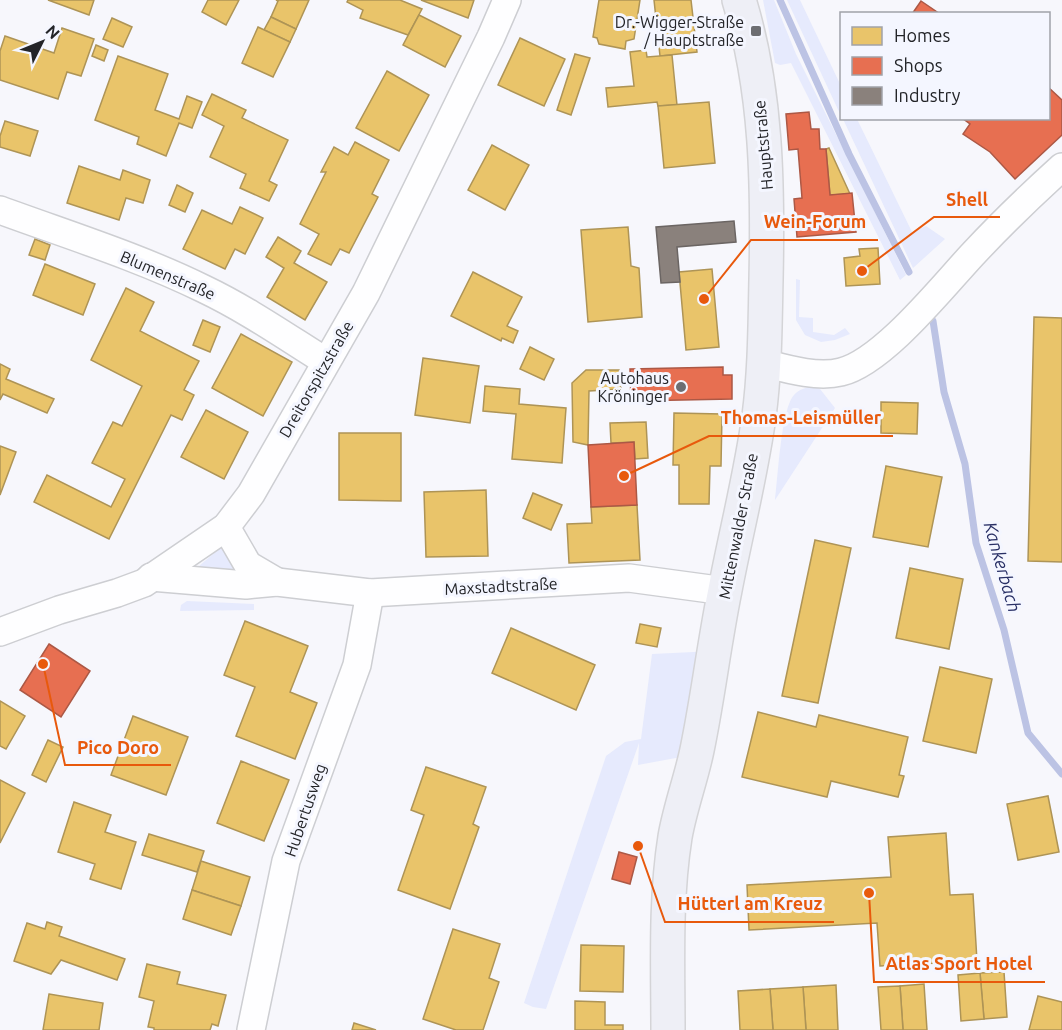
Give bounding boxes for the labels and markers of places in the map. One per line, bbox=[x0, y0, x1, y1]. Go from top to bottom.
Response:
place label: Dr.-Wigger-Straße / Hauptstraße bbox=[615, 13, 744, 49]
marker: Dr.-Wigger-Straße / Hauptstraße bbox=[749, 24, 763, 38]
callout: Shell bbox=[934, 181, 1000, 217]
callout: Wein-Forum bbox=[751, 204, 878, 240]
place label: Autohaus Kröninger bbox=[598, 369, 669, 405]
marker: Autohaus Kröninger bbox=[674, 380, 688, 394]
callout: Thomas-Leismüller bbox=[709, 400, 893, 436]
callout: Pico Doro bbox=[65, 729, 171, 765]
callout: Hütterl am Kreuz bbox=[665, 886, 834, 922]
callout: Atlas Sport Hotel bbox=[874, 946, 1045, 982]

